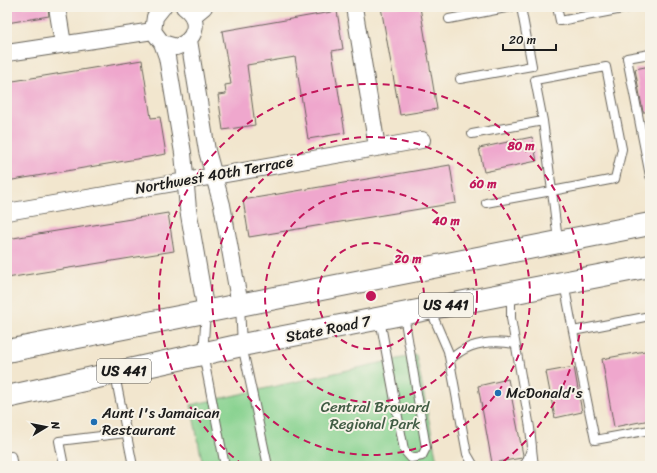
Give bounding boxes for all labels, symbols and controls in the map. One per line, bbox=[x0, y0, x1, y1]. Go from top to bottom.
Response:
scale bar bbox=[503, 26, 556, 52]
text: 20 m bbox=[509, 29, 536, 51]
text: 80 m bbox=[506, 135, 535, 157]
street label: Northwest 40th Terrace bbox=[133, 148, 295, 202]
text: 60 m bbox=[469, 173, 497, 195]
text: 40 m bbox=[431, 210, 460, 232]
text: 20 m bbox=[394, 248, 422, 270]
centre of rings bbox=[364, 289, 378, 303]
road number: US 441 bbox=[419, 293, 473, 317]
street label: State Road 7 bbox=[283, 308, 374, 350]
road number: US 441 bbox=[97, 359, 151, 383]
place label: McDonald's bbox=[506, 380, 583, 406]
marker: McDonald's bbox=[493, 388, 503, 398]
park label: Central Broward Regional Park bbox=[321, 394, 430, 437]
place label: Aunt I's Jamaican Restaurant bbox=[101, 400, 220, 443]
north arrow bbox=[26, 407, 66, 447]
marker: Aunt I's Jamaican Restaurant bbox=[89, 417, 99, 427]
text: N bbox=[45, 419, 65, 431]

